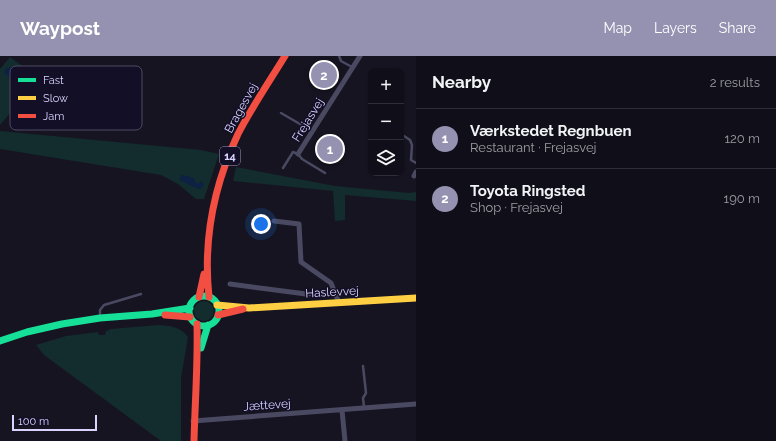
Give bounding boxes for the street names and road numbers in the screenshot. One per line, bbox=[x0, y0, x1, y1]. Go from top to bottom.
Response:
street label: Bragesvej bbox=[222, 81, 260, 135]
street label: Frejasvej bbox=[289, 96, 327, 144]
road number: 14 bbox=[220, 147, 240, 165]
street label: Haslevvej bbox=[305, 284, 359, 300]
street label: Jættevej bbox=[243, 396, 291, 414]

